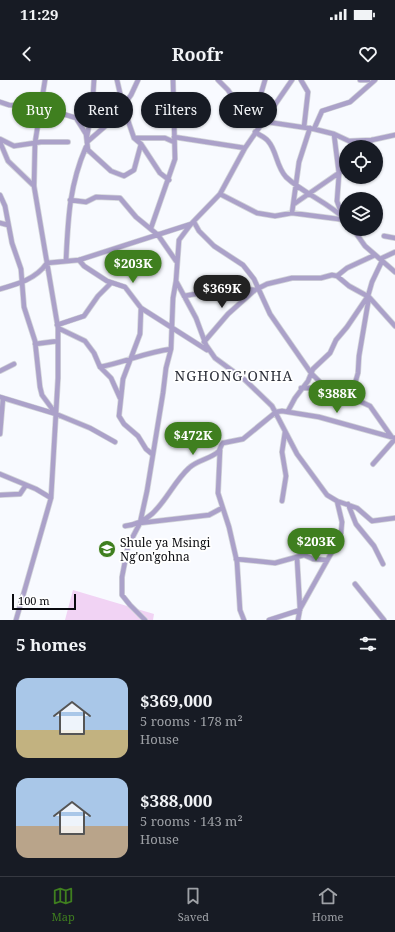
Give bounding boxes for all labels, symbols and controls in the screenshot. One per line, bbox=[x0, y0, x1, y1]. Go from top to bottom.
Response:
text: 11:29 bbox=[20, 4, 58, 24]
text: Roofr bbox=[172, 42, 223, 66]
icon: back bbox=[16, 43, 38, 65]
icon: heart bbox=[357, 43, 379, 65]
chip: Buy bbox=[12, 92, 66, 128]
chip: Rent bbox=[74, 92, 133, 128]
chip: Filters bbox=[141, 92, 211, 128]
chip: New bbox=[219, 92, 277, 128]
map controls bbox=[339, 140, 383, 236]
button: locate bbox=[339, 140, 383, 184]
button: layers bbox=[339, 192, 383, 236]
pin: $203K bbox=[105, 250, 161, 284]
text: $203K bbox=[114, 254, 152, 272]
pin: $369K bbox=[194, 275, 250, 309]
text: $369K bbox=[203, 279, 241, 297]
district label: NGHONG'ONHA bbox=[175, 366, 293, 385]
pin: $388K bbox=[309, 380, 365, 414]
text: $388K bbox=[318, 384, 356, 402]
pin: $472K bbox=[165, 422, 221, 456]
text: $472K bbox=[174, 426, 212, 444]
pin: $203K bbox=[288, 528, 344, 562]
text: $203K bbox=[297, 532, 335, 550]
place label: Shule ya Msingi Ng'on'gohna bbox=[120, 534, 210, 565]
school or university icon: Shule ya Msingi Ng'on'gohna bbox=[97, 539, 117, 559]
scale bar bbox=[12, 592, 76, 611]
text: 100 m bbox=[18, 593, 50, 608]
text: 5 homes bbox=[16, 633, 86, 656]
icon: filters bbox=[357, 633, 379, 655]
text: $369,000 bbox=[140, 689, 212, 712]
icon: home bbox=[48, 694, 96, 742]
text: 5 rooms · 178 m² bbox=[140, 712, 243, 730]
text: House bbox=[140, 730, 179, 748]
text: $388,000 bbox=[140, 789, 212, 812]
icon: home bbox=[48, 794, 96, 842]
text: 5 rooms · 143 m² bbox=[140, 812, 243, 830]
text: House bbox=[140, 830, 179, 848]
tab: Map bbox=[52, 885, 75, 924]
tab: Saved bbox=[178, 885, 209, 924]
tab: Home bbox=[312, 885, 343, 924]

